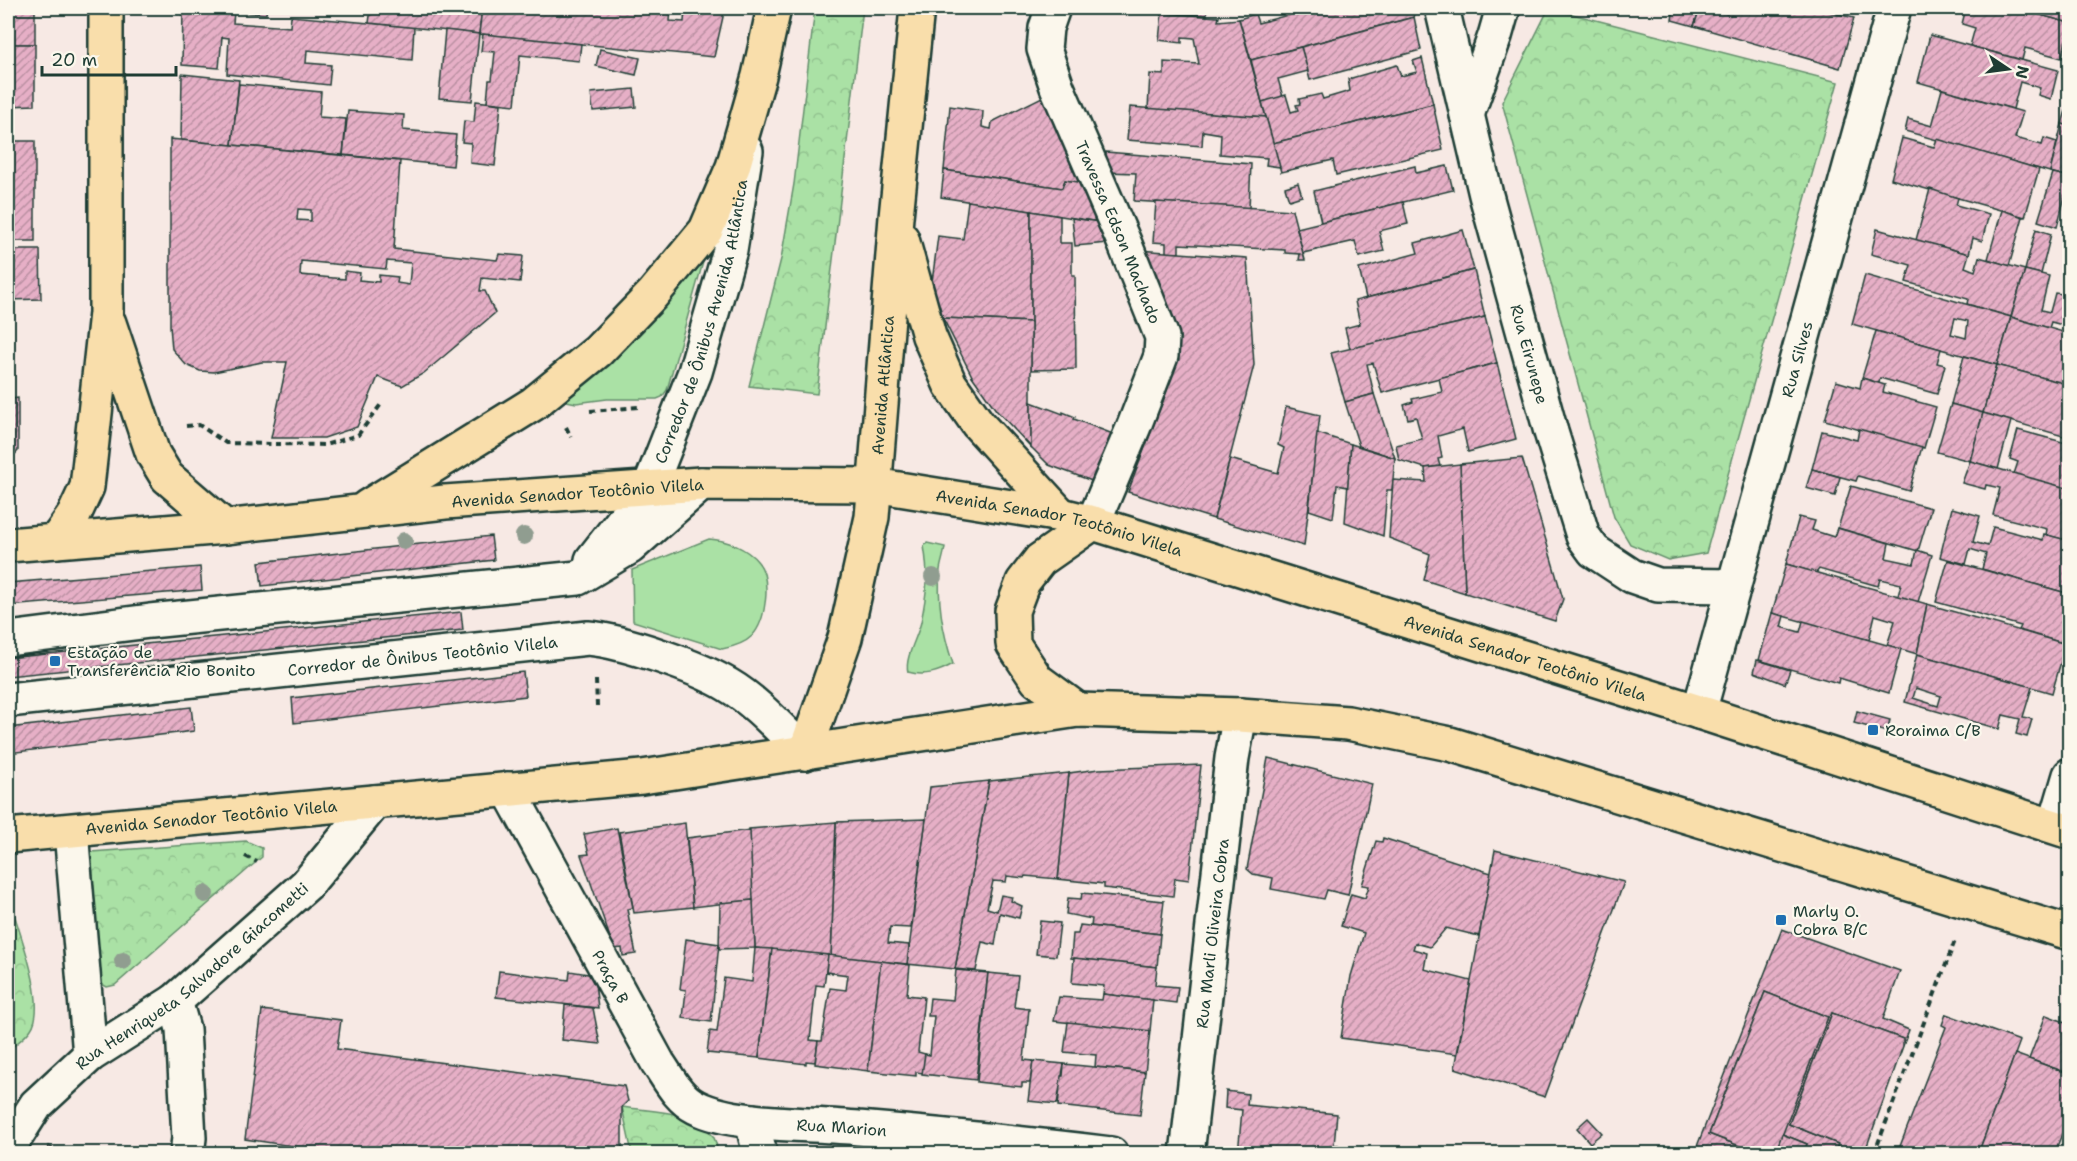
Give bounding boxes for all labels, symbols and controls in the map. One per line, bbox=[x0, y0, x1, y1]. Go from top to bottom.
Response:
scale bar bbox=[42, 39, 176, 77]
north arrow bbox=[1978, 39, 2038, 99]
text: 20 m bbox=[51, 48, 97, 72]
text: N bbox=[2010, 64, 2034, 81]
street label: Travessa Edson Machado bbox=[1071, 137, 1166, 327]
street label: Corredor de Ônibus Avenida Atlântica bbox=[649, 178, 752, 467]
street label: Rua Eirunepe bbox=[1506, 302, 1553, 406]
street label: Avenida Atlântica bbox=[867, 315, 899, 456]
street label: Rua Silves bbox=[1776, 319, 1817, 400]
street label: Avenida Senador Teotônio Vilela bbox=[451, 473, 705, 512]
street label: Avenida Senador Teotônio Vilela bbox=[934, 485, 1185, 561]
street label: Avenida Senador Teotônio Vilela bbox=[1401, 610, 1649, 706]
street label: Corredor de Ônibus Teotônio Vilela bbox=[287, 631, 559, 681]
place label: Estação de Transferência Rio Bonito bbox=[67, 642, 255, 681]
marker: Estação de Transferência Rio Bonito bbox=[48, 654, 62, 668]
place label: Roraima C/B bbox=[1885, 720, 1981, 741]
marker: Roraima C/B bbox=[1866, 723, 1880, 737]
street label: Avenida Senador Teotônio Vilela bbox=[84, 795, 338, 839]
street label: Rua Marli Oliveira Cobra bbox=[1191, 837, 1233, 1030]
street label: Rua Henriqueta Salvadore Giacometti bbox=[71, 877, 313, 1074]
place label: Marly O. Cobra B/C bbox=[1793, 901, 1868, 940]
marker: Marly O. Cobra B/C bbox=[1774, 913, 1788, 927]
street label: Praça B bbox=[588, 946, 634, 1007]
street label: Rua Marion bbox=[796, 1114, 888, 1141]

